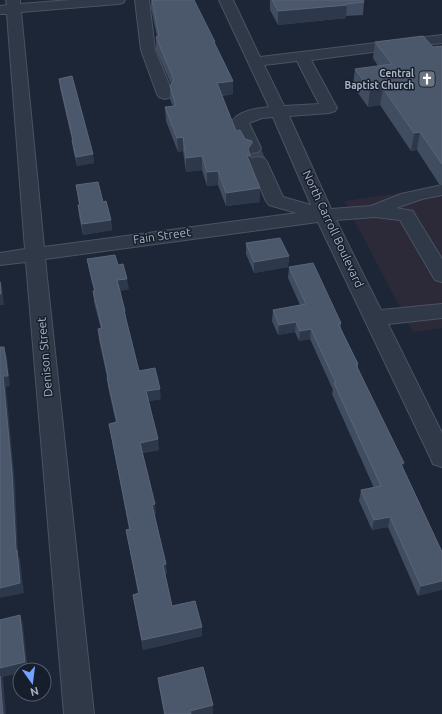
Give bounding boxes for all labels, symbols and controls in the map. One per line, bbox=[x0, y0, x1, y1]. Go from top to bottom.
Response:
place label: Central Baptist Church bbox=[345, 68, 414, 91]
church icon: Central Baptist Church bbox=[417, 69, 437, 89]
street label: North Carroll Boulevard bbox=[301, 168, 366, 290]
street label: Fain Street bbox=[132, 225, 192, 246]
street label: Denison Street bbox=[35, 316, 54, 398]
north arrow bbox=[12, 662, 52, 702]
text: N bbox=[29, 685, 40, 699]

